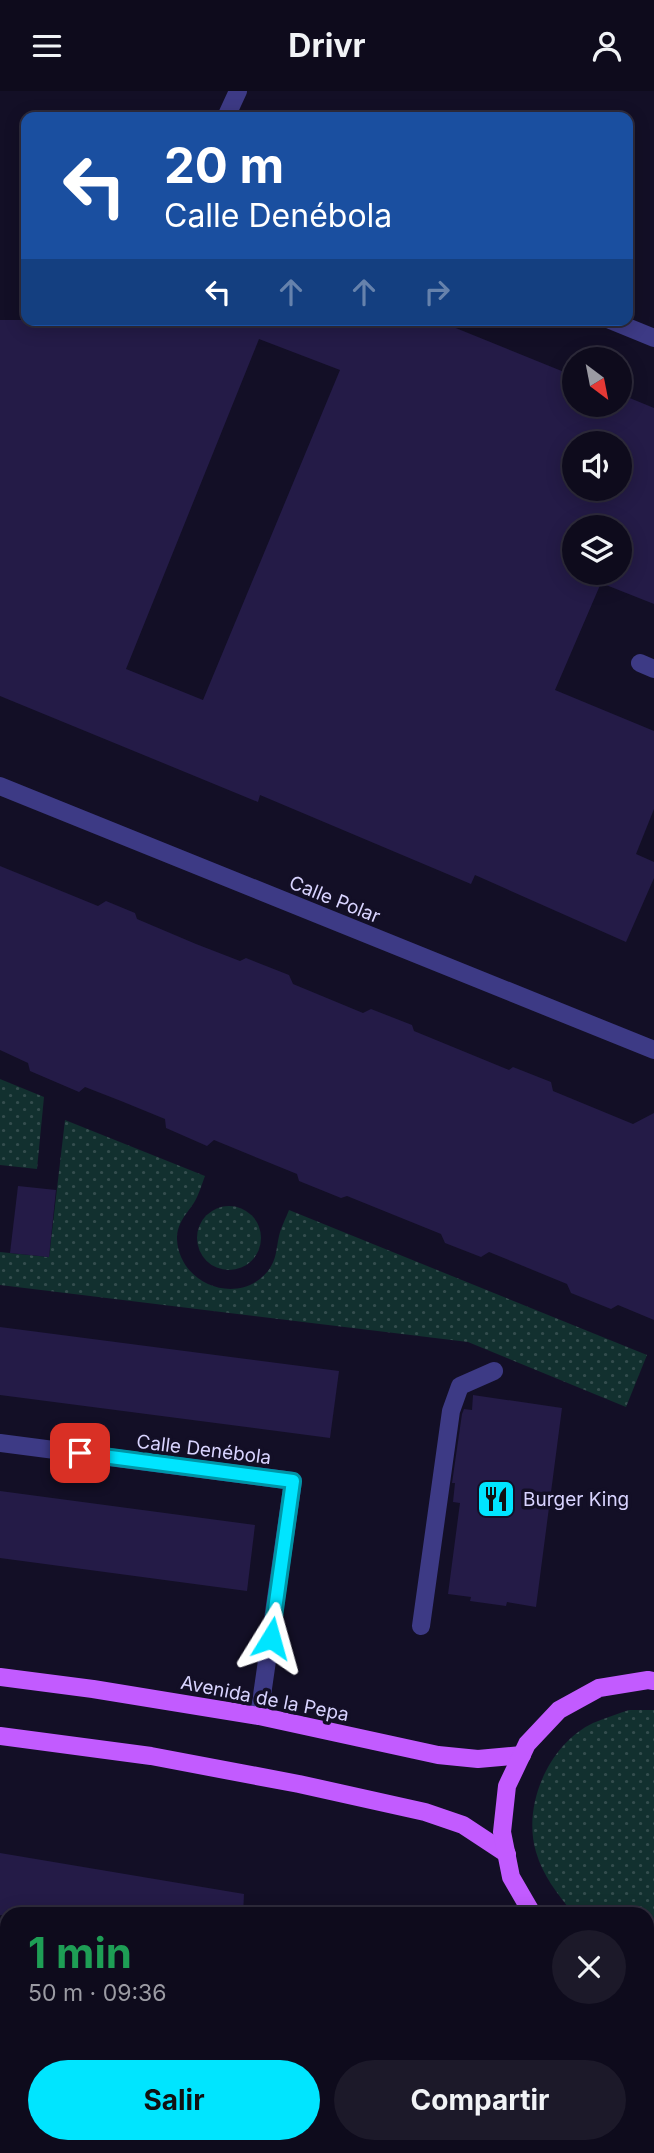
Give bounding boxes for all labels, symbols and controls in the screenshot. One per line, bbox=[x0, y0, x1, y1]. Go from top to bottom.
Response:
text: Drivr bbox=[288, 26, 366, 65]
icon: menu bbox=[28, 27, 66, 65]
icon: person bbox=[588, 27, 626, 65]
text: 20 m bbox=[164, 136, 284, 195]
icon: left bbox=[49, 140, 140, 231]
text: Calle Denébola bbox=[164, 196, 392, 235]
icon: left bbox=[199, 273, 237, 311]
icon: ahead bbox=[272, 273, 310, 311]
icon: ahead bbox=[345, 273, 383, 311]
icon: right bbox=[418, 273, 456, 311]
north arrow bbox=[562, 347, 632, 417]
map controls bbox=[562, 347, 632, 585]
button: sound bbox=[562, 431, 632, 501]
button: layers bbox=[562, 515, 632, 585]
street label: Calle Polar bbox=[286, 871, 384, 928]
pin bbox=[50, 1423, 110, 1483]
street label: Calle Denébola bbox=[135, 1430, 273, 1469]
icon: arrive bbox=[61, 1434, 99, 1472]
restaurant icon: Burger King bbox=[475, 1478, 517, 1520]
place label: Burger King bbox=[523, 1488, 629, 1511]
position arrow bbox=[234, 1601, 308, 1675]
street label: Avenida de la Pepa bbox=[179, 1671, 351, 1726]
text: 1 min bbox=[28, 1927, 132, 1978]
button: close bbox=[552, 1930, 626, 2004]
text: 50 m · 09:36 bbox=[28, 1979, 167, 2007]
button: Salir bbox=[28, 2060, 320, 2140]
button: Compartir bbox=[334, 2060, 626, 2140]

